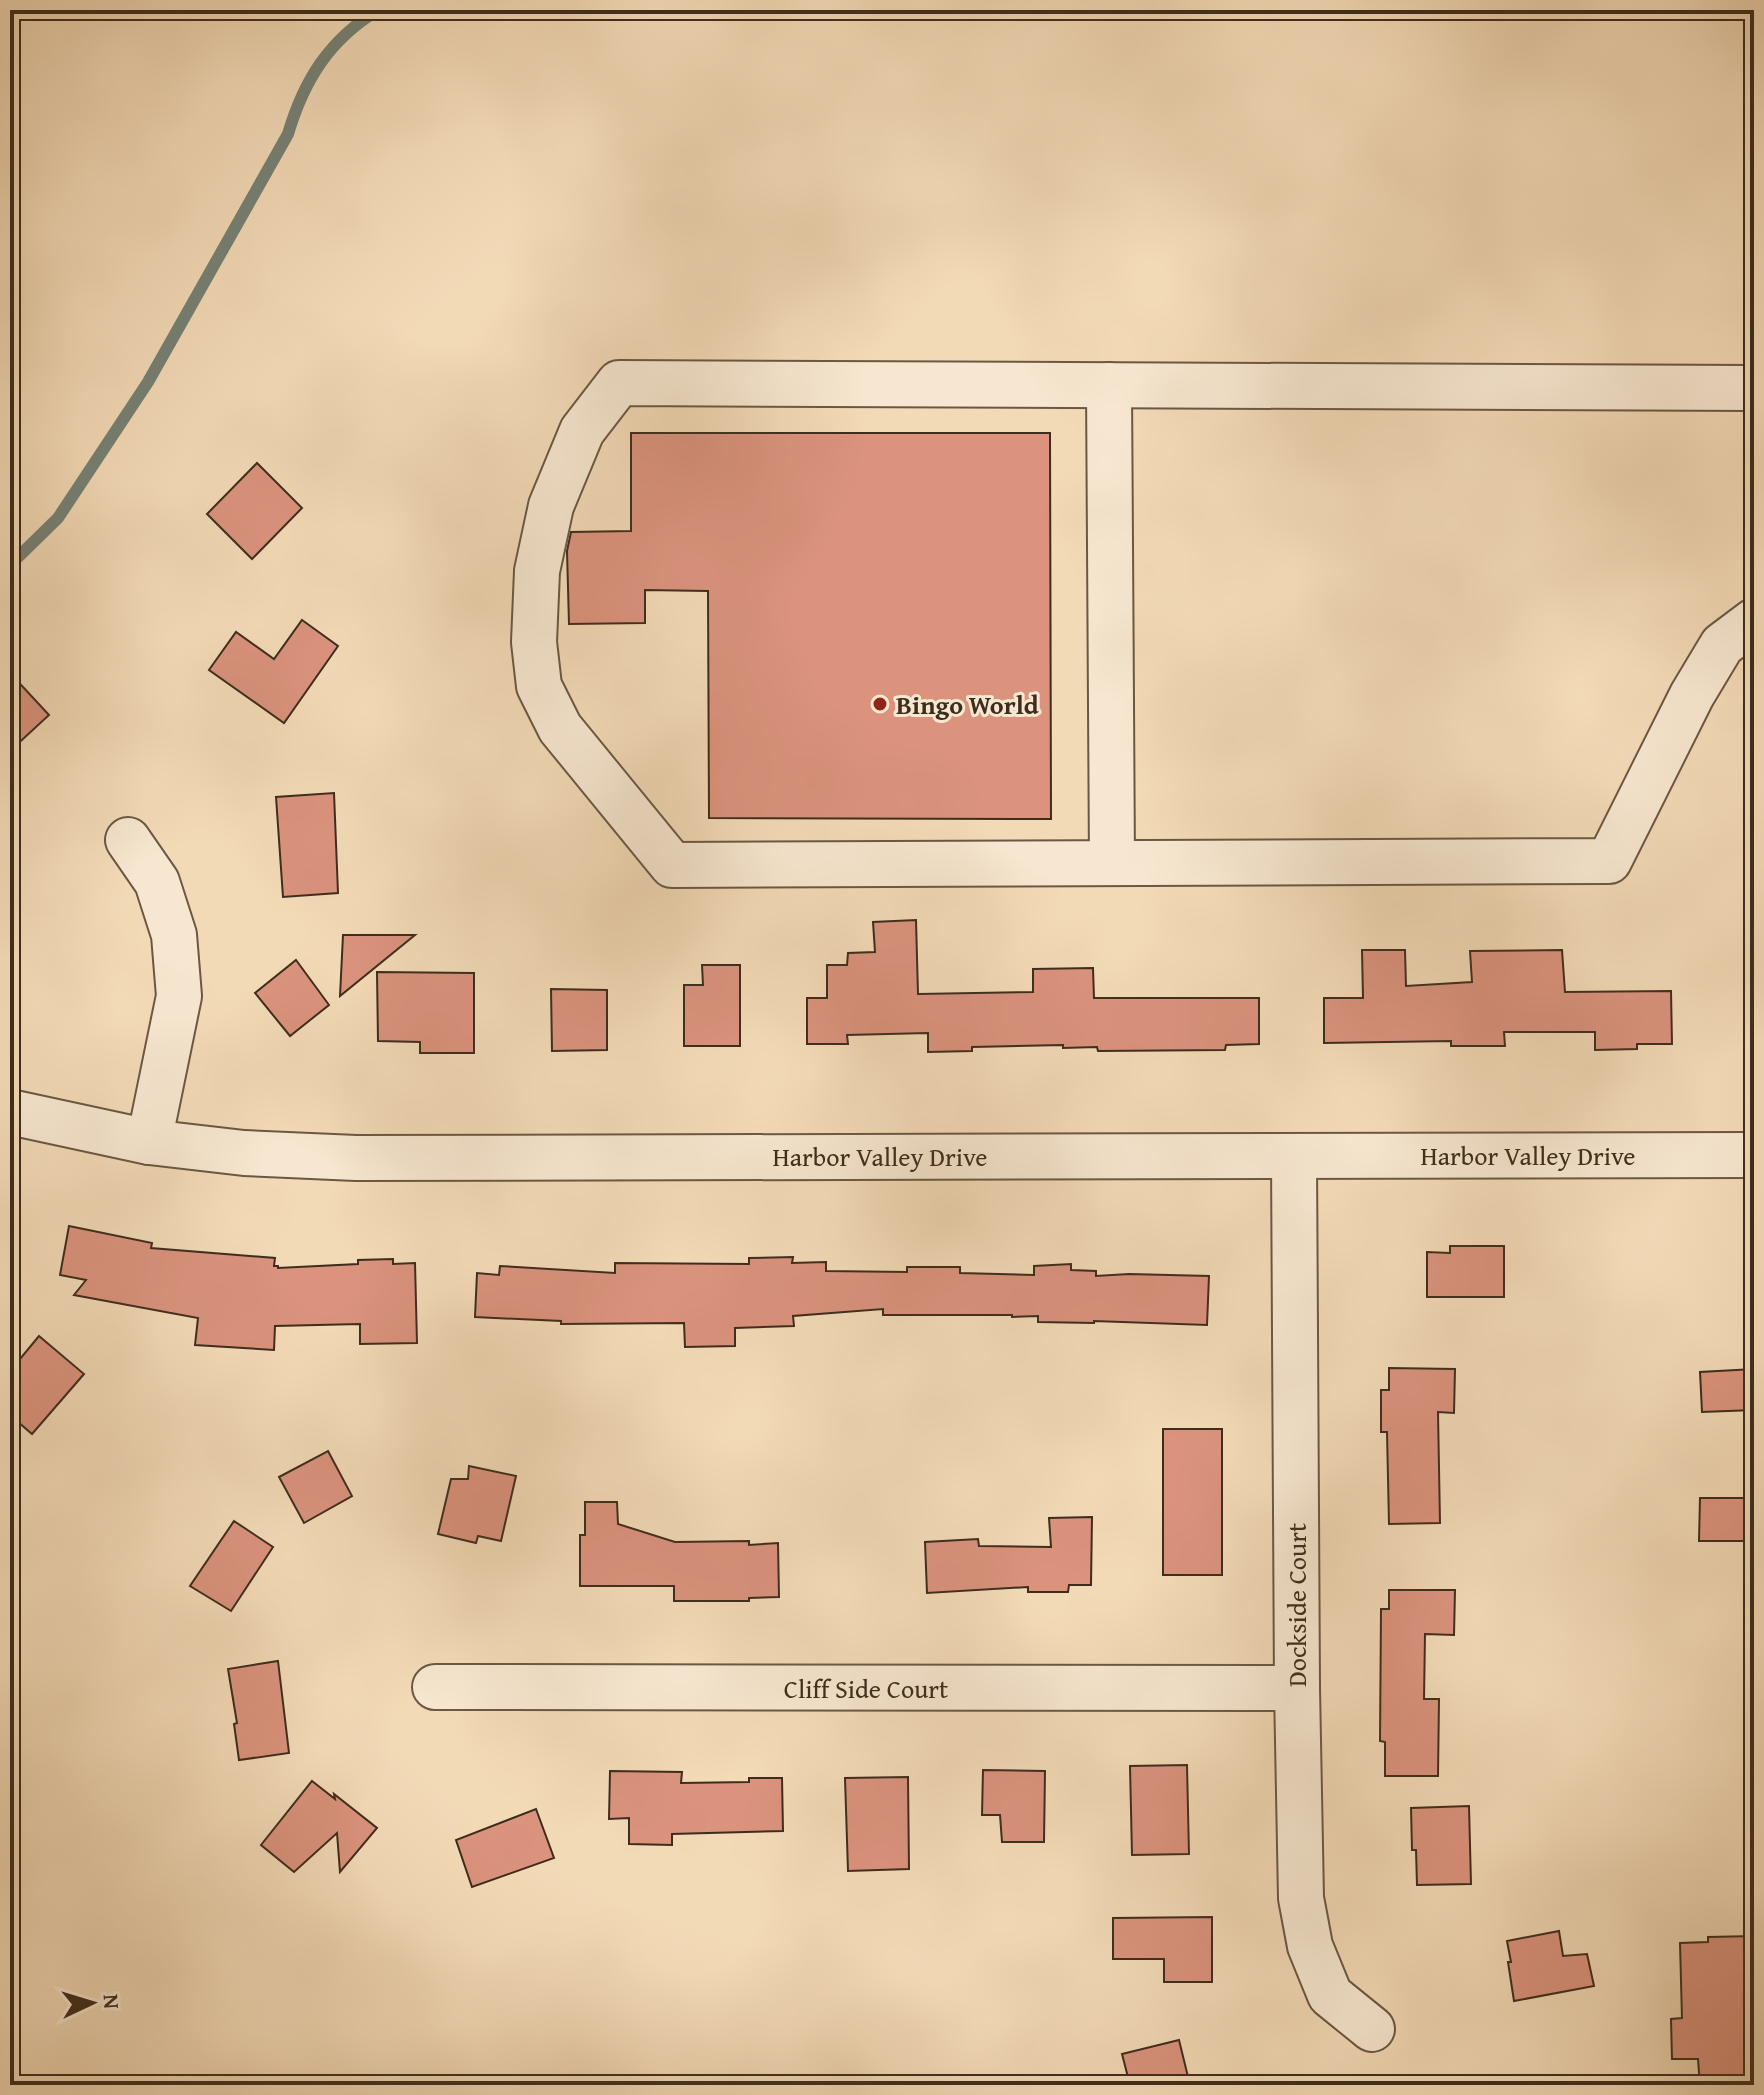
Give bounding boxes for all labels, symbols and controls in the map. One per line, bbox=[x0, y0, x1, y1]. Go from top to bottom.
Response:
place label: Bingo World bbox=[896, 685, 1039, 724]
marker: Bingo World bbox=[871, 695, 889, 713]
street label: Harbor Valley Drive bbox=[1420, 1136, 1636, 1175]
street label: Harbor Valley Drive bbox=[772, 1137, 988, 1176]
street label: Dockside Court bbox=[1277, 1523, 1316, 1687]
street label: Cliff Side Court bbox=[784, 1669, 948, 1708]
north arrow bbox=[52, 1963, 132, 2043]
text: N bbox=[95, 1993, 128, 2010]

